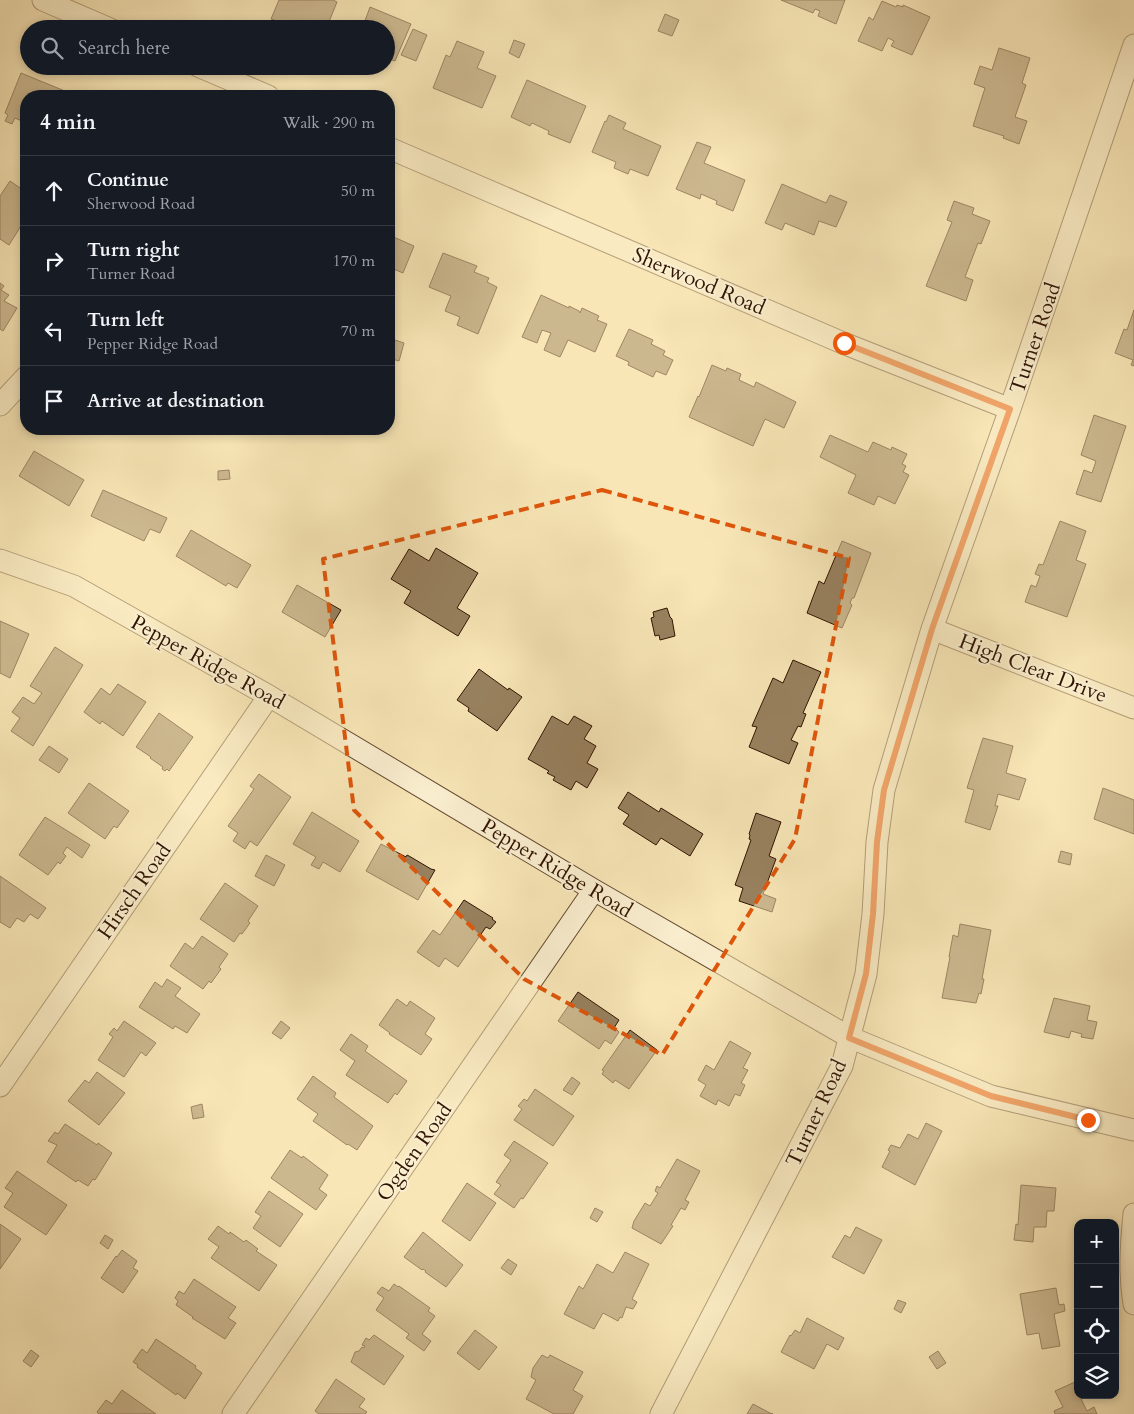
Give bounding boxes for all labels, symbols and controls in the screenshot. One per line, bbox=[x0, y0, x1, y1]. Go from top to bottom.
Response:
search box bbox=[20, 20, 395, 75]
icon: search bbox=[38, 34, 66, 62]
text: Search here bbox=[78, 35, 170, 61]
text: 4 min bbox=[40, 108, 96, 137]
text: Walk · 290 m bbox=[283, 112, 375, 134]
text: Continue bbox=[87, 167, 169, 193]
icon: ahead bbox=[40, 177, 68, 205]
text: 50 m bbox=[341, 180, 375, 202]
text: Sherwood Road bbox=[87, 193, 195, 215]
text: Turn right bbox=[87, 237, 179, 263]
street label: Sherwood Road bbox=[628, 240, 770, 323]
icon: right bbox=[40, 247, 68, 275]
text: 170 m bbox=[333, 250, 375, 272]
text: Turner Road bbox=[87, 263, 175, 285]
street label: Turner Road bbox=[1003, 279, 1068, 397]
text: Turn left bbox=[87, 307, 164, 333]
icon: left bbox=[40, 317, 68, 345]
text: 70 m bbox=[341, 320, 375, 342]
route start bbox=[833, 332, 856, 355]
text: Pepper Ridge Road bbox=[87, 333, 218, 355]
icon: arrive bbox=[40, 387, 68, 415]
text: Arrive at destination bbox=[87, 388, 264, 414]
street label: Pepper Ridge Road bbox=[126, 608, 290, 717]
street label: High Clear Drive bbox=[955, 627, 1111, 710]
street label: Pepper Ridge Road bbox=[476, 812, 638, 925]
street label: Hirsch Road bbox=[91, 837, 178, 945]
street label: Turner Road bbox=[779, 1055, 854, 1172]
street label: Ogden Road bbox=[370, 1097, 459, 1207]
route end bbox=[1077, 1109, 1100, 1132]
map controls bbox=[1074, 1219, 1119, 1399]
button: + bbox=[1074, 1219, 1119, 1264]
button: − bbox=[1074, 1264, 1119, 1309]
button: locate bbox=[1074, 1309, 1119, 1354]
button: layers bbox=[1074, 1354, 1119, 1399]

